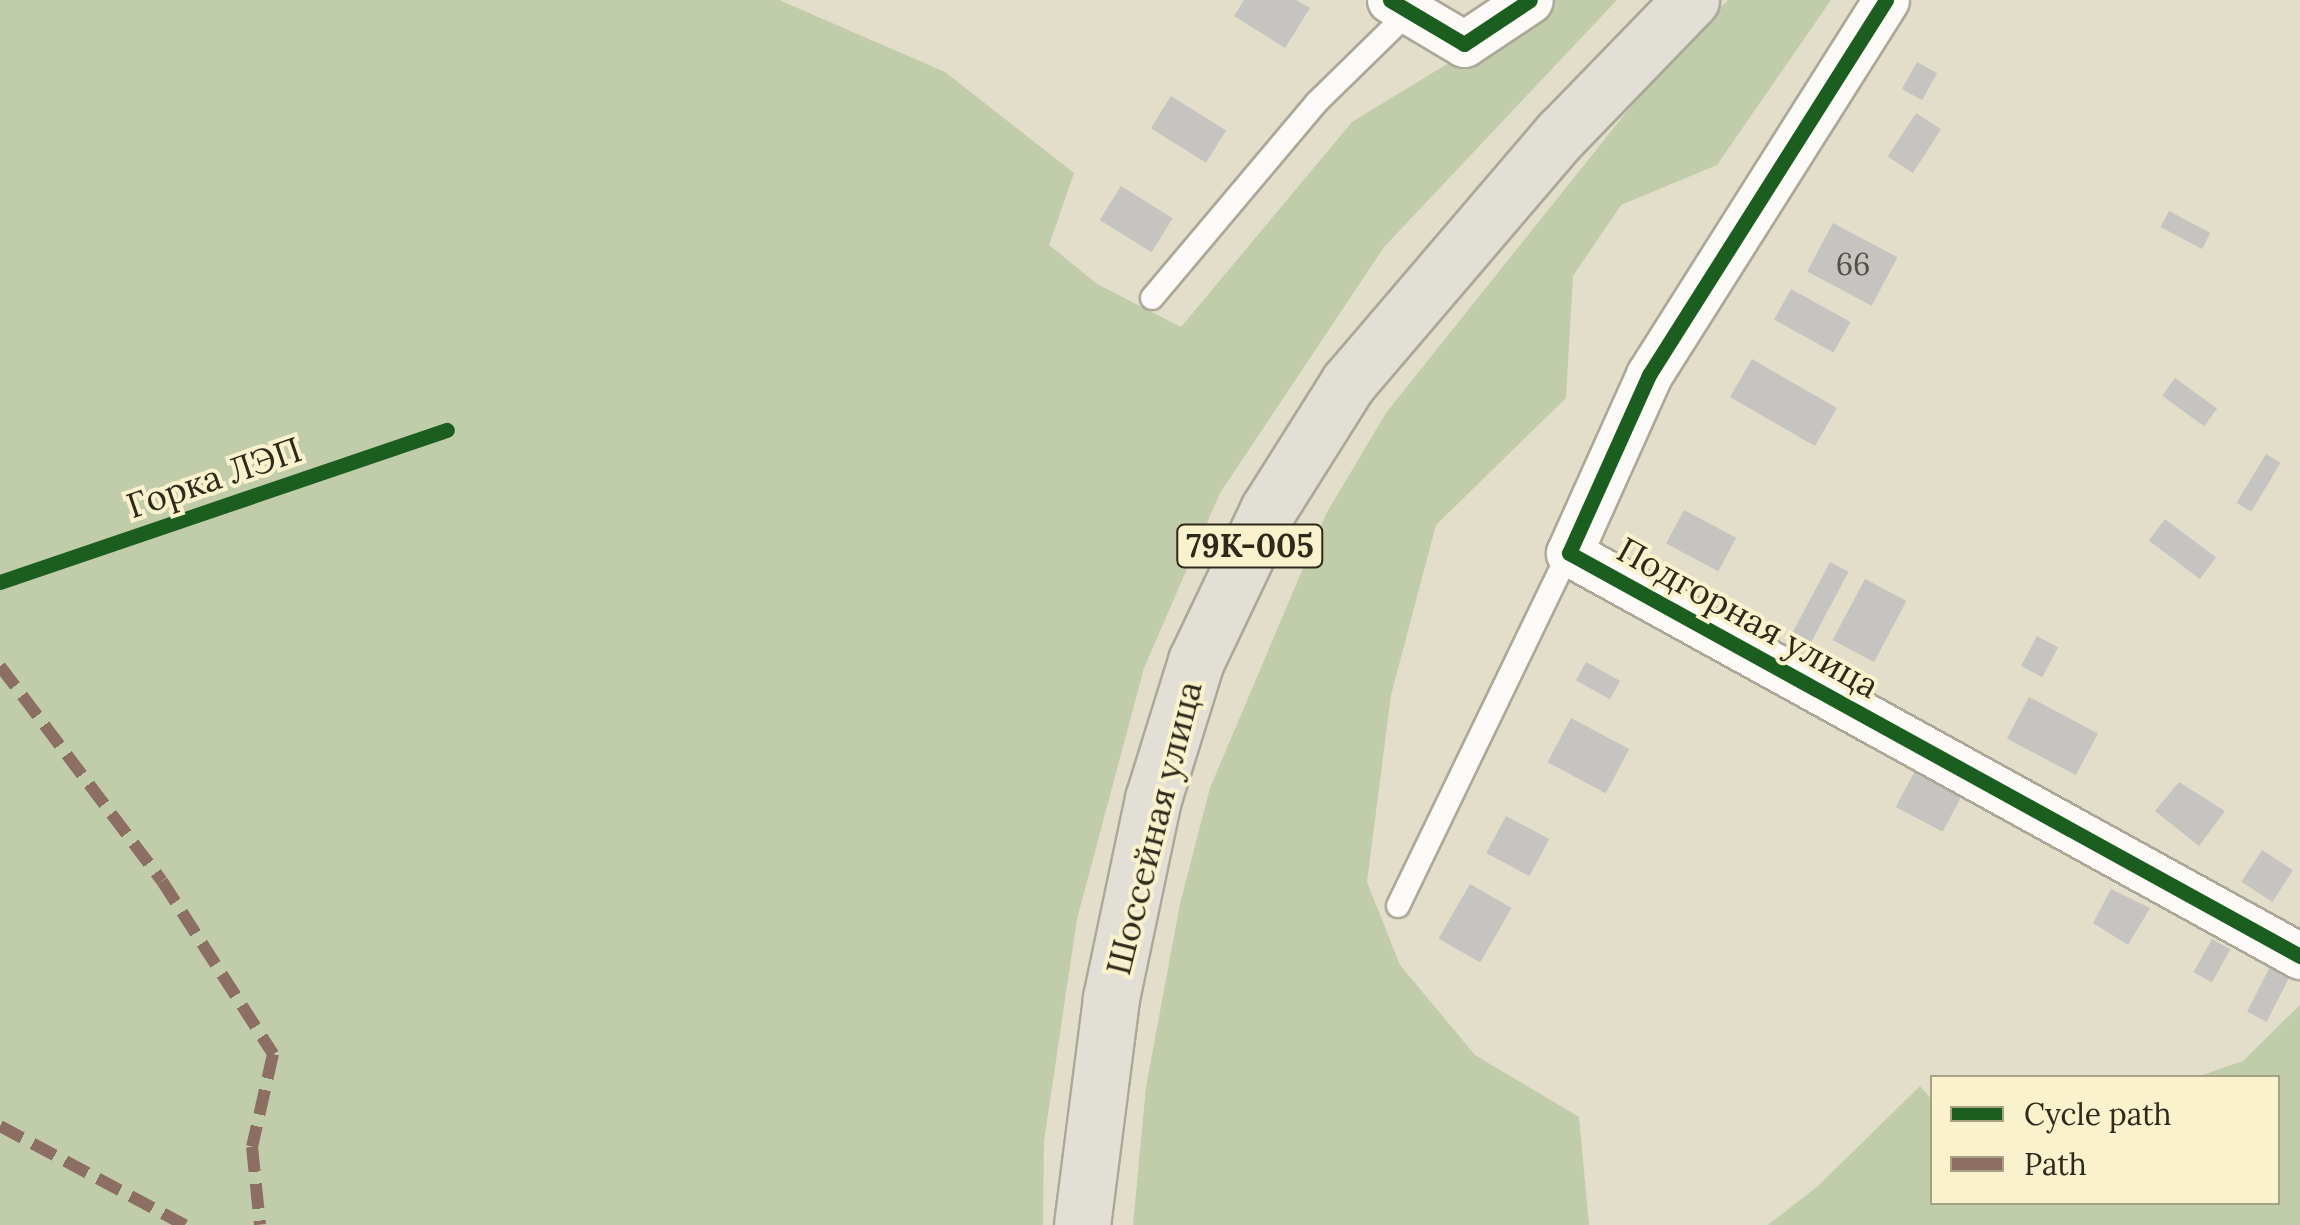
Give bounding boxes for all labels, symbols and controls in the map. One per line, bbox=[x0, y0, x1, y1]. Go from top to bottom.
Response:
house number: 66 bbox=[1836, 246, 1870, 282]
street label: Горка ЛЭП bbox=[121, 429, 307, 527]
road number: 79К-005 bbox=[1175, 519, 1325, 573]
street label: Подгорная улица bbox=[1610, 529, 1886, 707]
street label: Шоссейная улица bbox=[1097, 677, 1211, 979]
legend bbox=[1930, 1075, 2280, 1205]
text: Cycle path bbox=[2024, 1095, 2172, 1133]
text: Path bbox=[2024, 1145, 2087, 1183]

